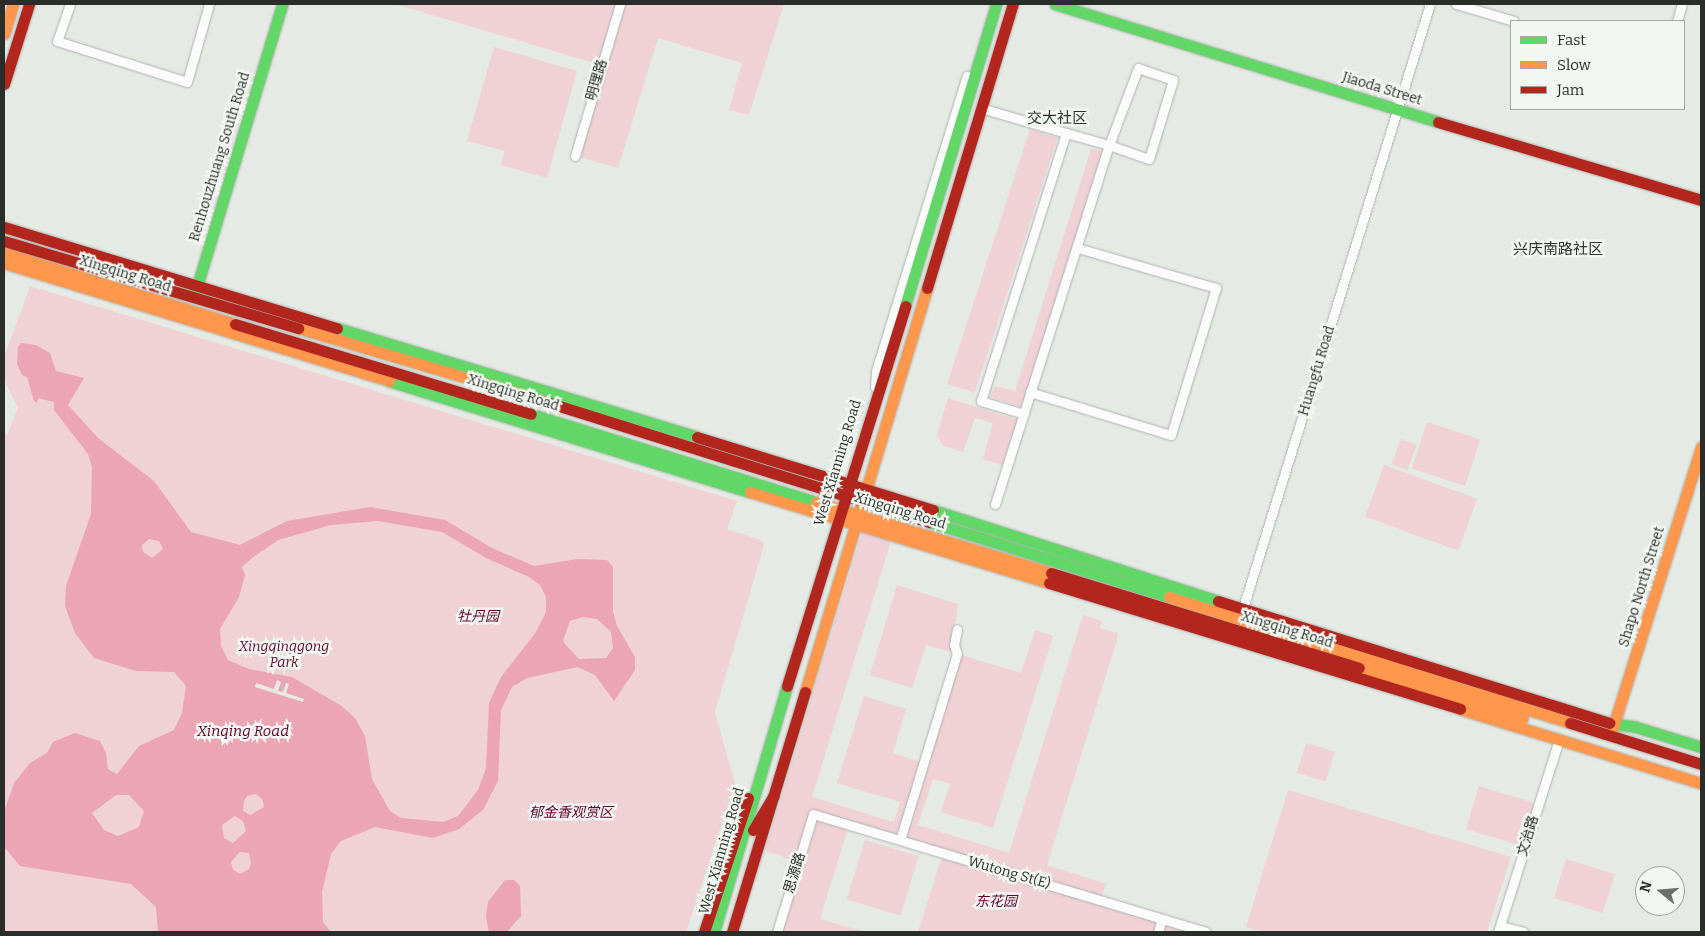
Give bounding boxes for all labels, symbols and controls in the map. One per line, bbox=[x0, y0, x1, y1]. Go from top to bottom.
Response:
legend bbox=[1510, 20, 1685, 110]
text: Fast bbox=[1557, 31, 1586, 49]
text: Slow bbox=[1557, 56, 1591, 74]
street label: 明理路 bbox=[583, 57, 611, 103]
street label: Jiaoda Street bbox=[1340, 69, 1424, 109]
street label: Renhouzhuang South Road bbox=[186, 70, 254, 244]
text: Jam bbox=[1557, 81, 1584, 99]
district label: 交大社区 bbox=[1027, 110, 1087, 128]
district label: 兴庆南路社区 bbox=[1513, 241, 1603, 259]
street label: Xingqing Road bbox=[77, 252, 173, 296]
street label: Huangfu Road bbox=[1295, 324, 1339, 418]
street label: Xingqing Road bbox=[465, 371, 561, 415]
street label: West Xianning Road bbox=[811, 398, 865, 528]
street label: Xingqing Road bbox=[852, 489, 948, 533]
street label: Shapo North Street bbox=[1616, 525, 1668, 649]
street label: Xingqing Road bbox=[1239, 608, 1335, 652]
park label: 牡丹园 bbox=[457, 609, 499, 625]
park label: Xingqinggong Park bbox=[239, 639, 329, 672]
water label: Xinqing Road bbox=[197, 723, 289, 741]
street label: West Xianning Road bbox=[696, 786, 748, 916]
park label: 郁金香观赏区 bbox=[529, 805, 613, 821]
street label: 文治路 bbox=[1514, 813, 1542, 859]
street label: 思源路 bbox=[781, 850, 809, 896]
street label: Wutong St(E) bbox=[966, 853, 1052, 893]
north arrow bbox=[1635, 866, 1685, 916]
text: N bbox=[1636, 879, 1656, 894]
park label: 东花园 bbox=[975, 894, 1017, 910]

